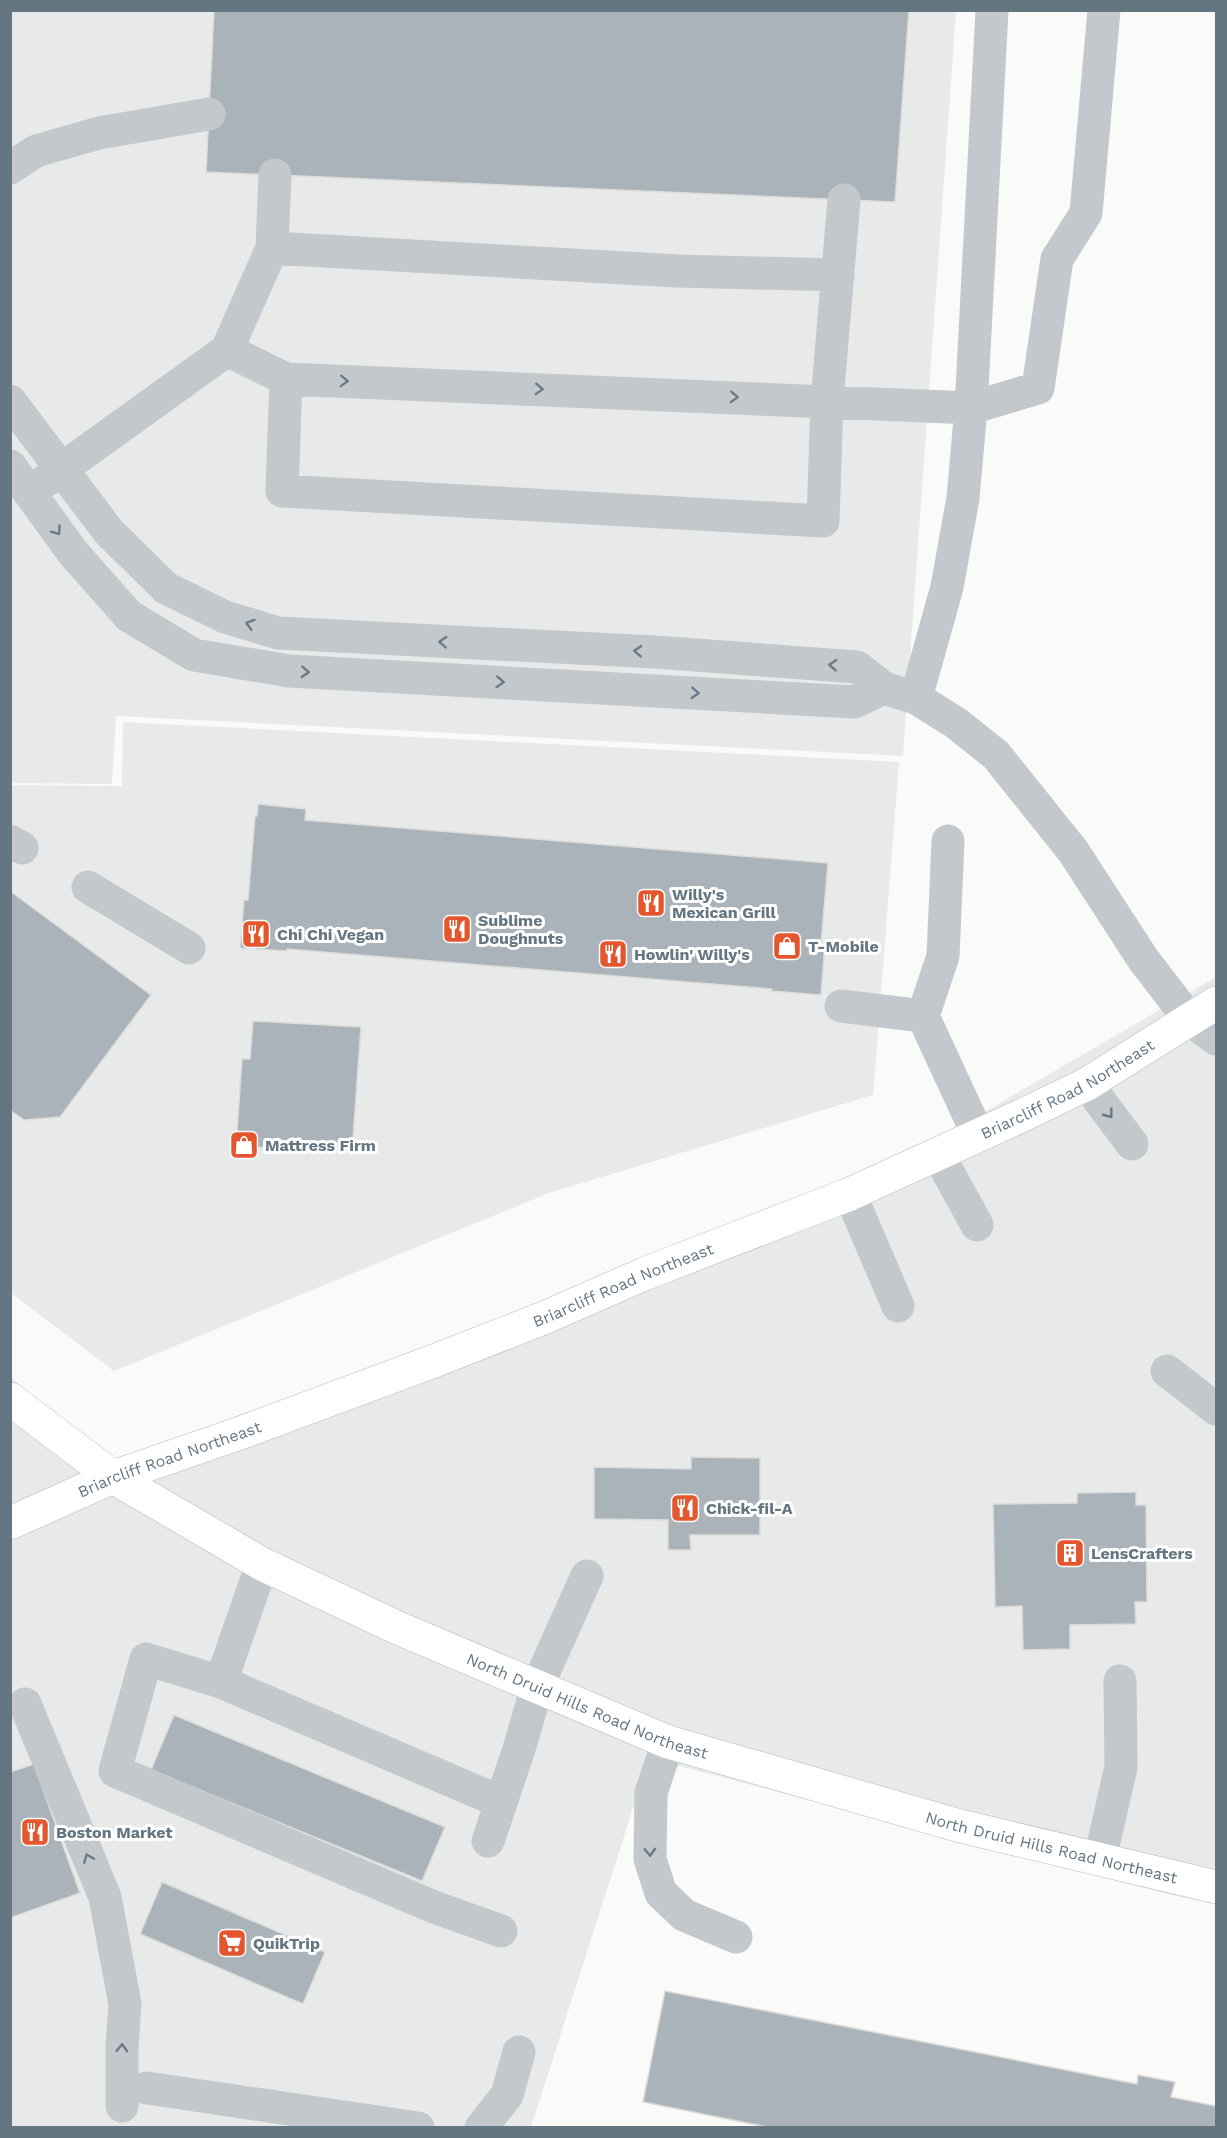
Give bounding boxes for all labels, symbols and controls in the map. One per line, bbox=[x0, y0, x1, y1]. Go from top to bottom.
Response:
one-way arrow bbox=[340, 375, 349, 388]
one-way arrow bbox=[534, 383, 543, 396]
one-way arrow bbox=[729, 391, 738, 404]
one-way arrow bbox=[50, 524, 61, 535]
one-way arrow bbox=[245, 619, 256, 631]
one-way arrow bbox=[439, 635, 448, 648]
one-way arrow bbox=[634, 644, 643, 657]
one-way arrow bbox=[828, 659, 837, 672]
one-way arrow bbox=[301, 665, 310, 678]
one-way arrow bbox=[495, 676, 504, 689]
one-way arrow bbox=[690, 686, 699, 699]
place label: Willy's Mexican Grill bbox=[672, 885, 777, 922]
restaurant icon: Willy's Mexican Grill bbox=[635, 887, 667, 919]
place label: Sublime Doughnuts bbox=[478, 911, 564, 948]
restaurant icon: Sublime Doughnuts bbox=[441, 913, 473, 945]
restaurant icon: Chi Chi Vegan bbox=[240, 918, 272, 950]
place label: Chi Chi Vegan bbox=[277, 925, 384, 944]
shop icon: T-Mobile bbox=[771, 930, 803, 962]
place label: T-Mobile bbox=[808, 937, 879, 956]
restaurant icon: Howlin' Willy's bbox=[597, 938, 629, 970]
place label: Howlin' Willy's bbox=[634, 945, 750, 964]
street label: Briarcliff Road Northeast bbox=[977, 1035, 1158, 1143]
one-way arrow bbox=[1102, 1107, 1113, 1118]
shop icon: Mattress Firm bbox=[228, 1129, 260, 1161]
place label: Mattress Firm bbox=[265, 1136, 376, 1155]
street label: Briarcliff Road Northeast bbox=[530, 1238, 716, 1331]
street label: Briarcliff Road Northeast bbox=[75, 1416, 264, 1501]
restaurant icon: Chick-fil-A bbox=[669, 1492, 701, 1524]
place label: Chick-fil-A bbox=[706, 1499, 793, 1518]
building icon: LensCrafters bbox=[1054, 1537, 1086, 1569]
place label: LensCrafters bbox=[1091, 1544, 1193, 1563]
street label: North Druid Hills Road Northeast bbox=[464, 1649, 711, 1763]
street label: North Druid Hills Road Northeast bbox=[923, 1807, 1180, 1887]
restaurant icon: Boston Market bbox=[19, 1816, 51, 1848]
place label: Boston Market bbox=[56, 1823, 172, 1842]
one-way arrow bbox=[644, 1847, 657, 1856]
one-way arrow bbox=[83, 1853, 95, 1864]
supermarket icon: QuikTrip bbox=[216, 1927, 248, 1959]
place label: QuikTrip bbox=[253, 1934, 320, 1953]
one-way arrow bbox=[116, 2043, 128, 2052]

